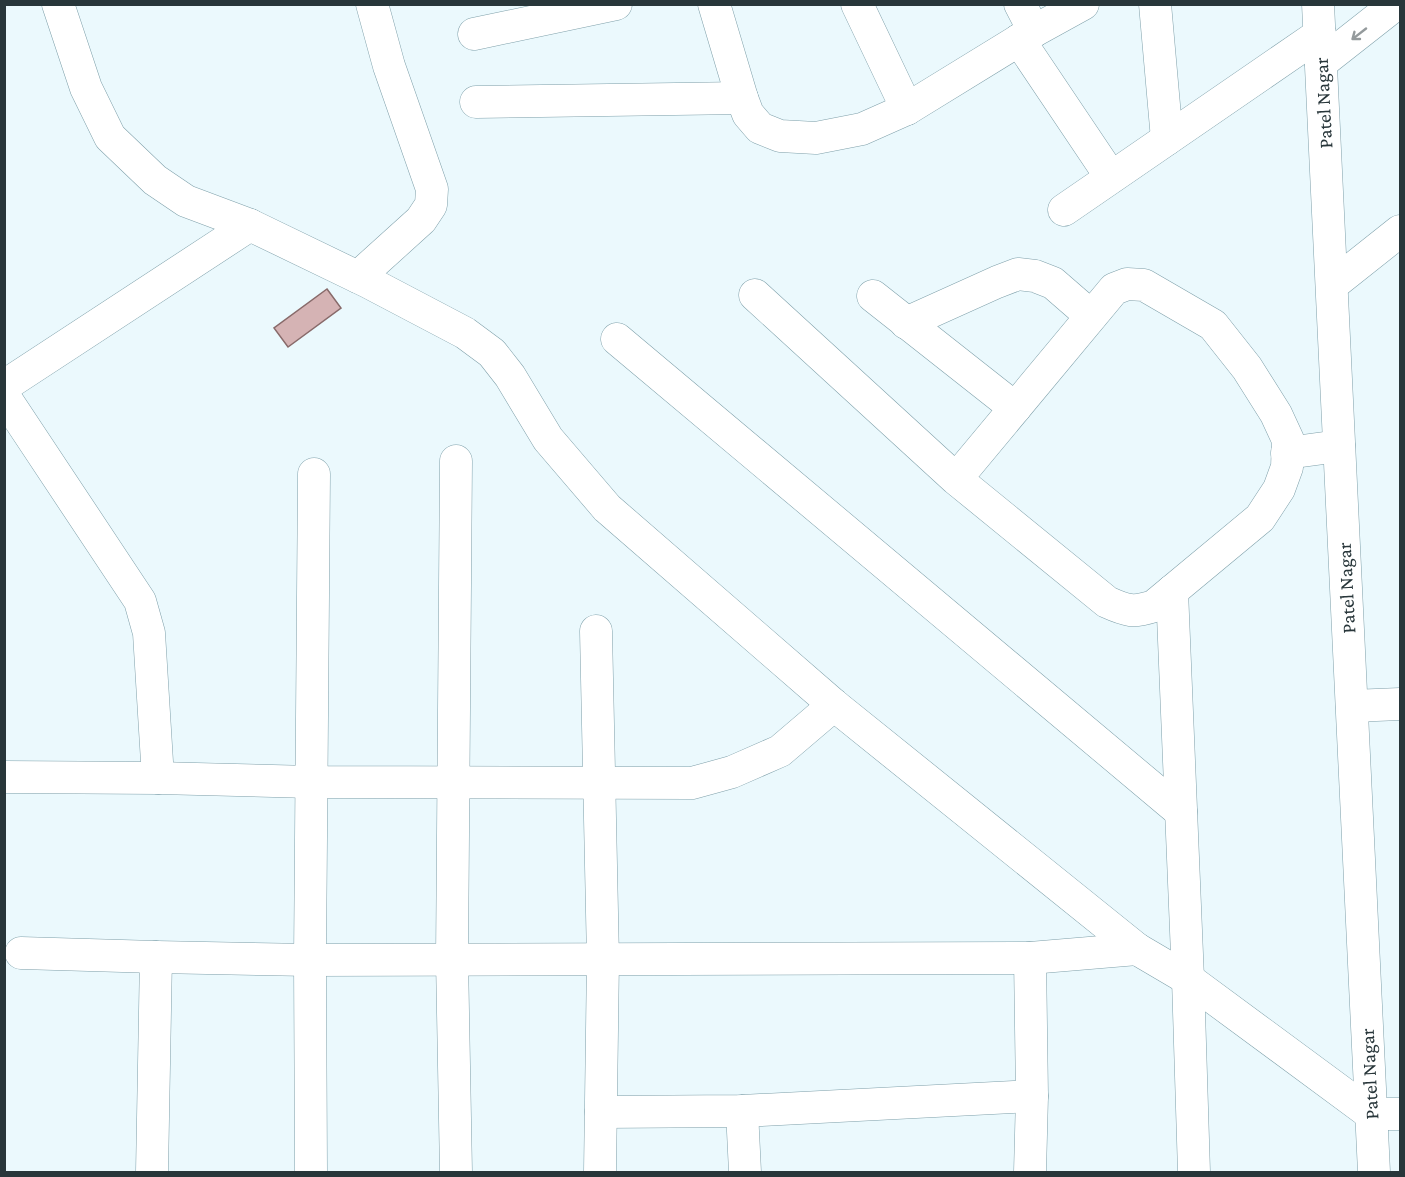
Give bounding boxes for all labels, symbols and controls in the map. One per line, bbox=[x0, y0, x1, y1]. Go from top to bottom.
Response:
one-way arrow bbox=[1351, 27, 1367, 40]
street label: Patel Nagar bbox=[1310, 57, 1337, 149]
street label: Patel Nagar bbox=[1333, 542, 1360, 634]
street label: Patel Nagar bbox=[1356, 1028, 1383, 1120]

